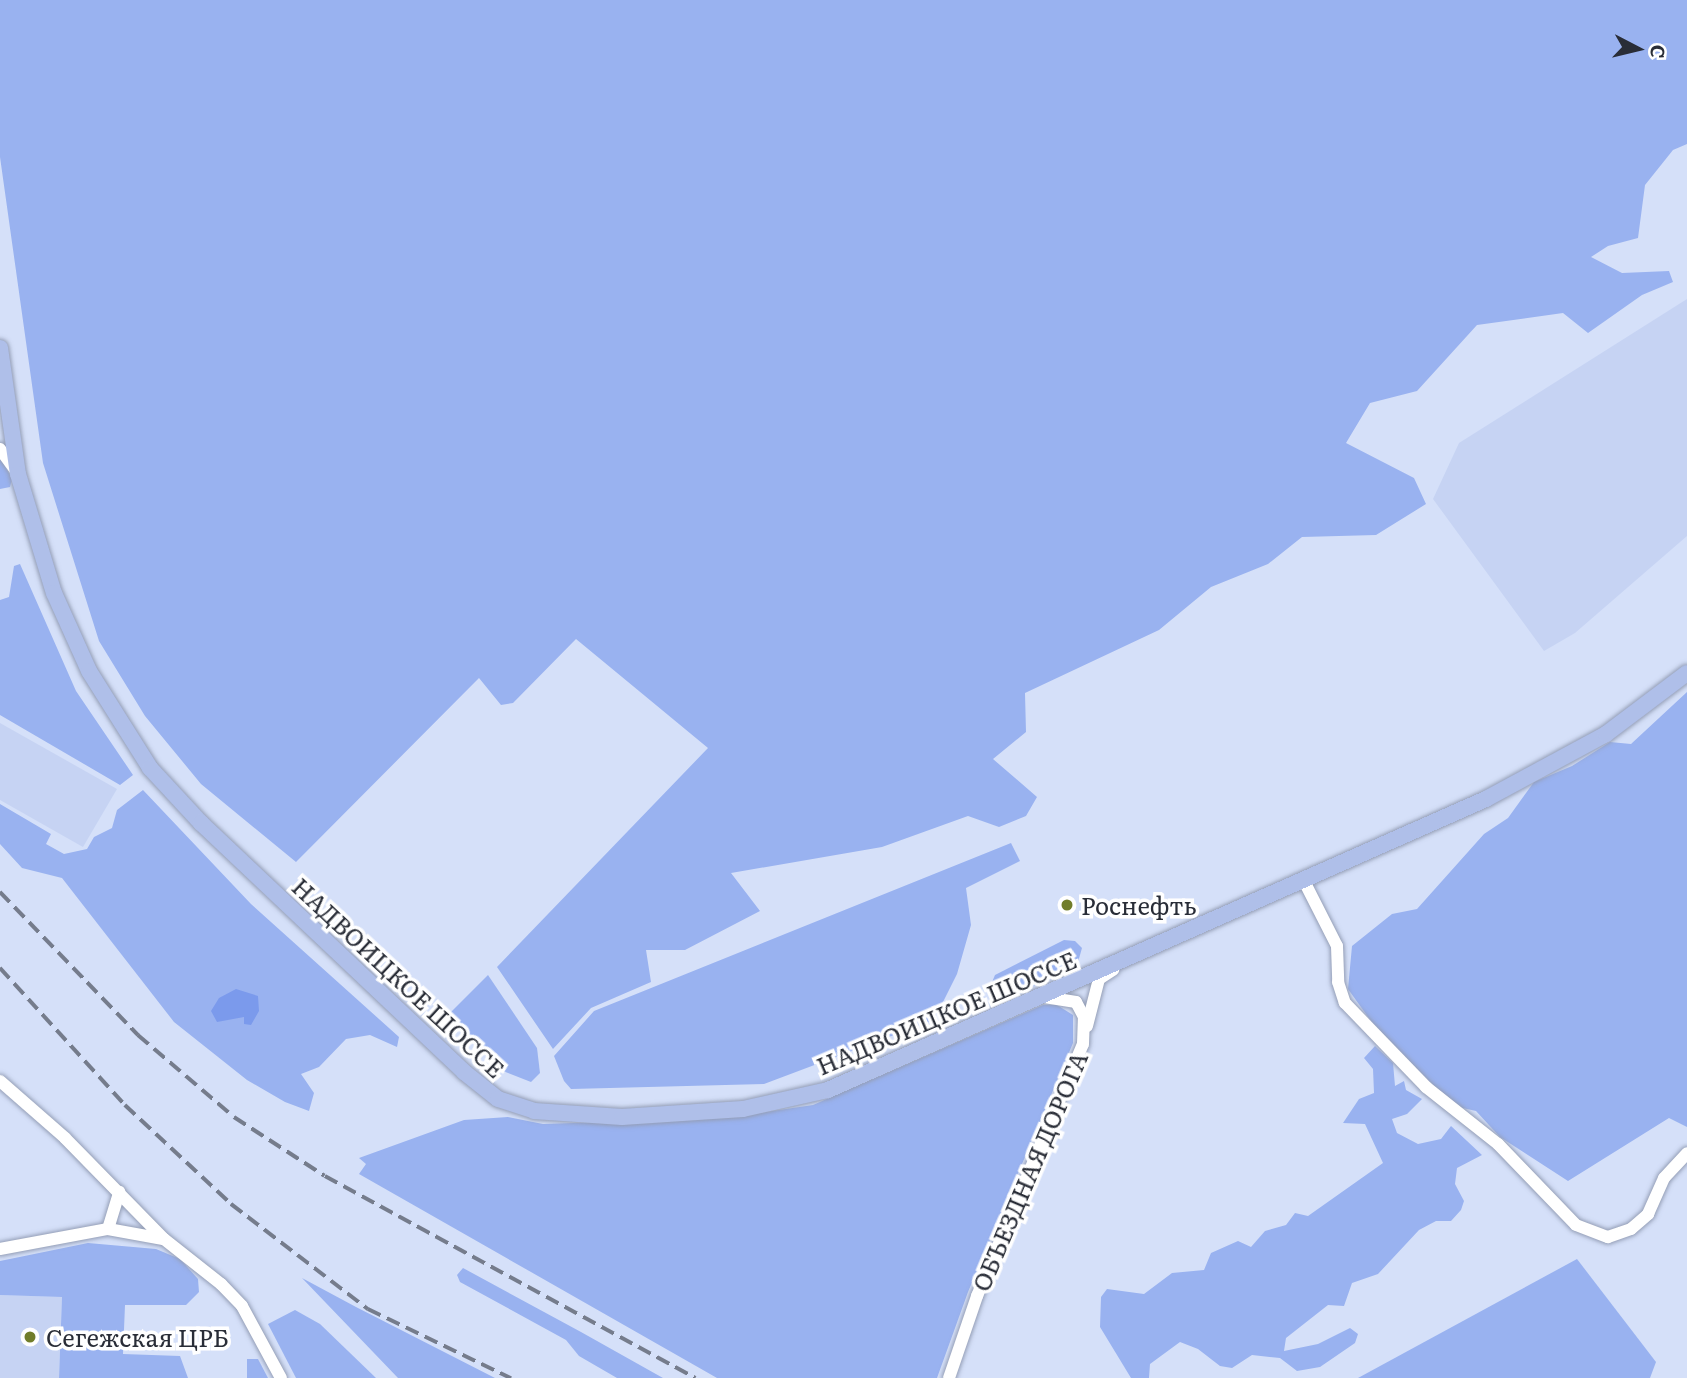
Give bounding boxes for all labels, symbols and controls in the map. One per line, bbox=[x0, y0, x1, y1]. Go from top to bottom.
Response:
north arrow bbox=[1603, 14, 1673, 84]
text: С bbox=[1644, 43, 1674, 60]
street label: НАДВОИЦКОЕ ШОССЕ bbox=[287, 871, 511, 1083]
place label: Роснефть bbox=[1081, 891, 1197, 919]
marker: Роснефть bbox=[1059, 897, 1075, 913]
street label: НАДВОИЦКОЕ ШОССЕ bbox=[812, 944, 1080, 1080]
street label: ОБЪЕЗДНАЯ ДОРОГА bbox=[965, 1047, 1093, 1295]
place label: Сегежская ЦРБ bbox=[46, 1323, 229, 1351]
marker: Сегежская ЦРБ bbox=[20, 1327, 40, 1347]

